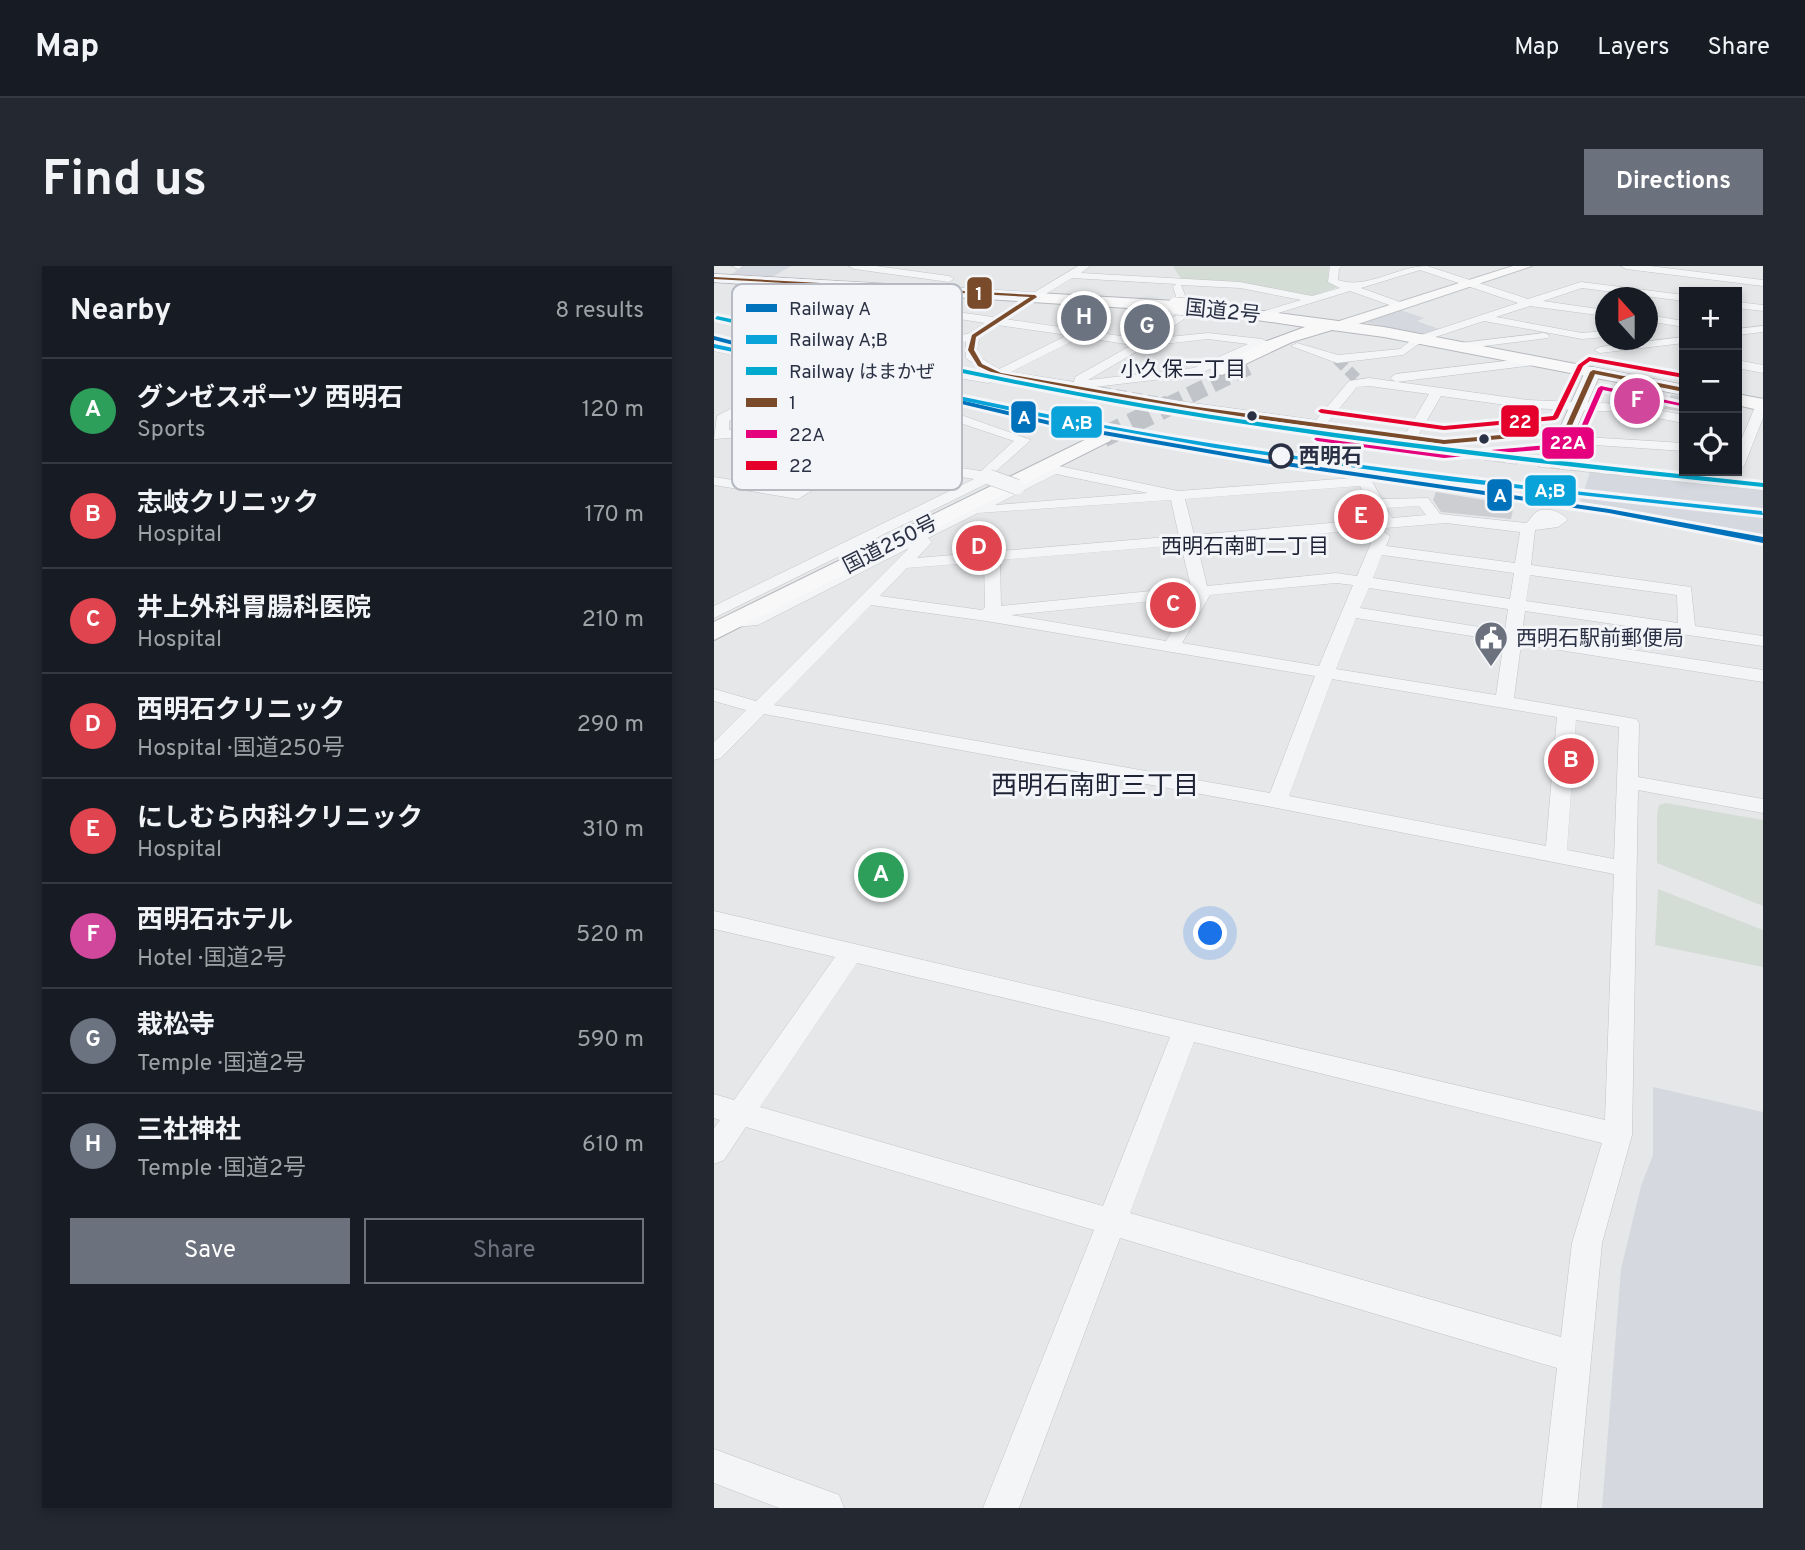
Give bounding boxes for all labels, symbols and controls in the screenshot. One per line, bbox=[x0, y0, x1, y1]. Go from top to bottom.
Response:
text: Map bbox=[35, 27, 99, 69]
text: Map bbox=[1514, 33, 1559, 63]
text: Layers bbox=[1597, 33, 1669, 63]
text: Share bbox=[1707, 33, 1770, 63]
button: Directions bbox=[1584, 149, 1763, 215]
text: Find us bbox=[42, 151, 207, 213]
line badge: 1 bbox=[966, 276, 993, 310]
text: 1 bbox=[975, 283, 983, 307]
legend bbox=[732, 284, 962, 490]
north arrow bbox=[1595, 287, 1658, 350]
map controls bbox=[1679, 287, 1742, 476]
button: + bbox=[1679, 287, 1742, 350]
pin: H bbox=[1061, 292, 1107, 344]
text: Nearby bbox=[70, 293, 171, 330]
street label: 国道2号 bbox=[1184, 295, 1262, 330]
text: 8 results bbox=[555, 297, 644, 326]
text: Railway A bbox=[789, 298, 871, 322]
pin: G bbox=[1124, 301, 1170, 353]
text: Railway A;B bbox=[789, 329, 888, 353]
button: − bbox=[1679, 350, 1742, 413]
district label: 小久保二丁目 bbox=[1120, 357, 1246, 384]
text: Railway はまかぜ bbox=[789, 361, 935, 385]
pin: F bbox=[1614, 375, 1660, 427]
text: グンゼスポーツ 西明石 bbox=[137, 383, 403, 416]
text: 1 bbox=[789, 392, 796, 416]
text: A bbox=[85, 396, 101, 425]
text: 120 m bbox=[582, 396, 644, 425]
line badge: A bbox=[1010, 400, 1037, 434]
line badge: 22 bbox=[1500, 404, 1540, 438]
line badge: A;B bbox=[1050, 405, 1103, 439]
text: A bbox=[1017, 407, 1031, 431]
unlabelled marker bbox=[1245, 409, 1259, 423]
text: 22 bbox=[1508, 411, 1532, 435]
text: A;B bbox=[1061, 412, 1093, 436]
button: locate bbox=[1679, 413, 1742, 476]
text: Sports bbox=[137, 416, 205, 445]
text: 22A bbox=[789, 424, 825, 448]
line badge: 22A bbox=[1541, 426, 1595, 460]
unlabelled marker bbox=[1477, 432, 1491, 446]
text: 22A bbox=[1550, 432, 1587, 456]
marker: 西明石 bbox=[1269, 444, 1293, 468]
place label: 西明石 bbox=[1299, 444, 1362, 471]
text: 22 bbox=[789, 455, 812, 479]
line badge: A;B bbox=[1524, 474, 1577, 507]
line badge: A bbox=[1486, 478, 1513, 512]
text: A;B bbox=[1534, 480, 1566, 504]
text: A bbox=[1493, 485, 1507, 509]
text: 志岐クリニック bbox=[137, 488, 319, 521]
pin: E bbox=[1338, 491, 1384, 543]
text: B bbox=[85, 501, 101, 530]
text: 170 m bbox=[585, 501, 644, 530]
street label: 国道250号 bbox=[839, 510, 942, 581]
text: Hospital bbox=[137, 521, 222, 550]
pin: D bbox=[956, 522, 1002, 574]
district label: 西明石南町二丁目 bbox=[1161, 534, 1329, 561]
pin: C bbox=[1150, 579, 1196, 631]
text: 井上外科胃腸科医院 bbox=[137, 593, 371, 626]
text: C bbox=[86, 606, 100, 635]
text: 210 m bbox=[582, 606, 644, 635]
public building icon: 西明石駅前郵便局 bbox=[1472, 619, 1510, 668]
text: Hospital bbox=[137, 626, 222, 655]
place label: 西明石駅前郵便局 bbox=[1516, 626, 1684, 653]
text: 西明石クリニック bbox=[137, 695, 345, 728]
text: D bbox=[85, 711, 101, 740]
text: 290 m bbox=[577, 711, 644, 740]
text: Hospital · 国道250号 bbox=[137, 735, 345, 764]
pin: B bbox=[1548, 735, 1594, 787]
district label: 西明石南町三丁目 bbox=[991, 771, 1199, 804]
text: にしむら内科クリニック bbox=[137, 803, 423, 836]
text: E bbox=[86, 816, 100, 845]
text: 310 m bbox=[582, 816, 644, 845]
text: Hospital bbox=[137, 836, 222, 865]
pin: A bbox=[858, 849, 904, 901]
text: 西明石ホテル bbox=[137, 905, 293, 938]
your location bbox=[1193, 916, 1227, 950]
text: F bbox=[86, 921, 100, 950]
text: 520 m bbox=[576, 921, 644, 950]
text: Hotel · 国道2号 bbox=[137, 945, 287, 974]
text: 栽松寺 bbox=[137, 1010, 215, 1043]
text: G bbox=[85, 1026, 101, 1055]
text: 590 m bbox=[577, 1026, 644, 1055]
text: Temple · 国道2号 bbox=[137, 1050, 306, 1079]
text: 三社神社 bbox=[137, 1115, 241, 1148]
text: H bbox=[85, 1131, 101, 1160]
text: 610 m bbox=[582, 1131, 644, 1160]
text: Temple · 国道2号 bbox=[137, 1155, 306, 1184]
button: Save bbox=[70, 1218, 350, 1284]
button: Share bbox=[364, 1218, 644, 1284]

